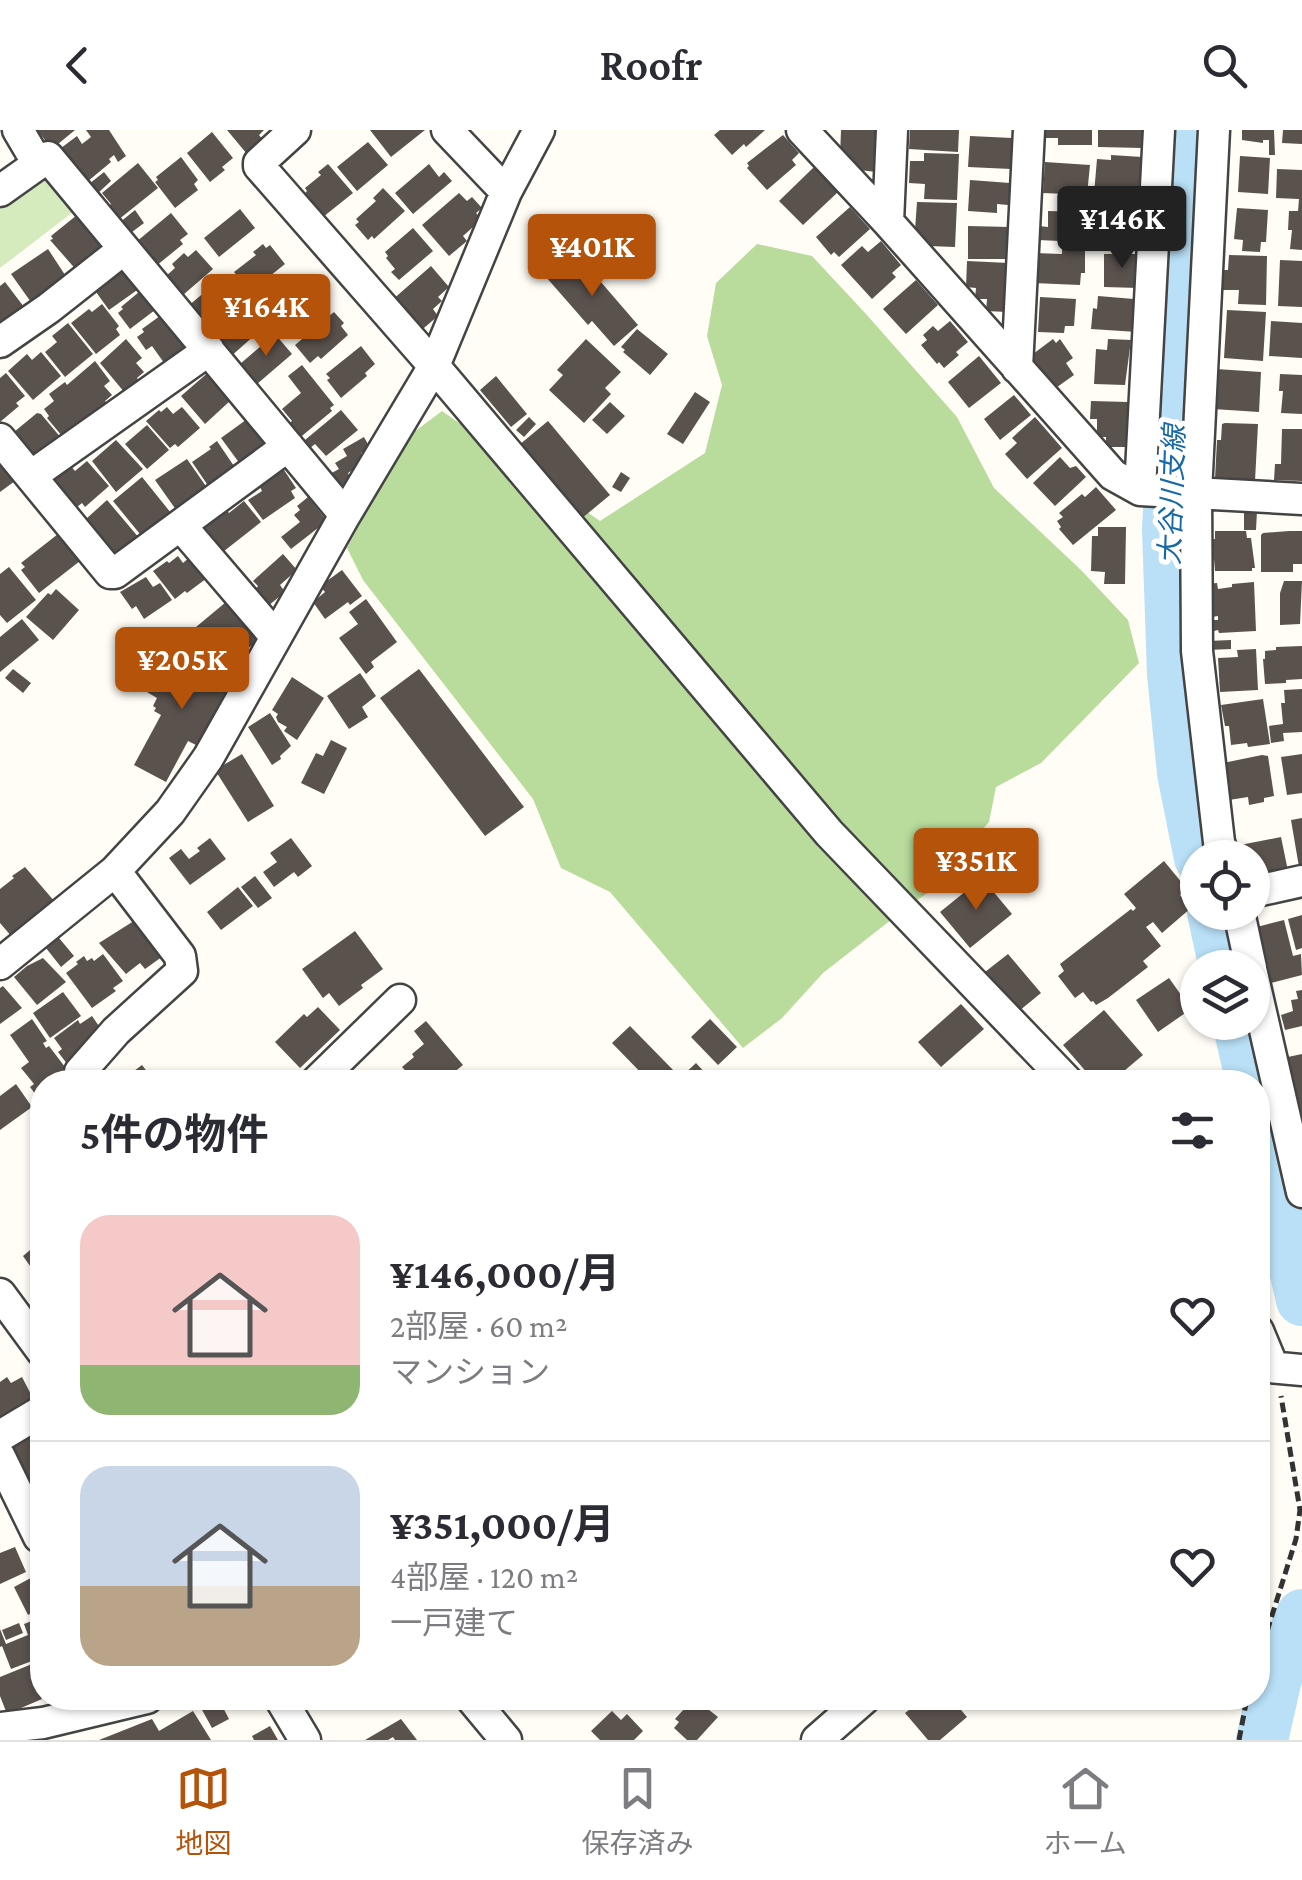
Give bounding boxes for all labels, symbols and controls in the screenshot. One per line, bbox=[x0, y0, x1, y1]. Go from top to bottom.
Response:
icon: back bbox=[50, 38, 105, 93]
icon: search bbox=[1197, 38, 1252, 93]
text: Roofr bbox=[599, 40, 703, 90]
pin: ¥146K bbox=[1052, 186, 1192, 271]
text: ¥146K bbox=[1079, 200, 1165, 236]
pin: ¥401K bbox=[522, 214, 662, 299]
text: ¥401K bbox=[550, 228, 634, 264]
pin: ¥164K bbox=[196, 274, 336, 359]
text: ¥164K bbox=[223, 288, 309, 324]
water label: 大谷川支線 bbox=[1154, 422, 1190, 566]
pin: ¥205K bbox=[112, 627, 252, 712]
text: ¥205K bbox=[137, 641, 227, 677]
pin: ¥351K bbox=[906, 828, 1046, 913]
map controls bbox=[1180, 840, 1270, 1040]
button: locate bbox=[1180, 840, 1270, 930]
text: ¥351K bbox=[936, 842, 1016, 878]
button: layers bbox=[1180, 950, 1270, 1040]
icon: filters bbox=[1165, 1103, 1220, 1158]
text: 5件の物件 bbox=[80, 1111, 269, 1158]
text: ¥146,000/月 bbox=[390, 1250, 620, 1297]
icon: home bbox=[160, 1255, 280, 1375]
icon: heart bbox=[1165, 1288, 1220, 1343]
text: 2部屋 · 60 m² bbox=[390, 1308, 568, 1344]
text: マンション bbox=[390, 1354, 550, 1390]
text: ¥351,000/月 bbox=[390, 1501, 615, 1548]
icon: home bbox=[160, 1506, 280, 1626]
icon: heart bbox=[1165, 1539, 1220, 1594]
text: 4部屋 · 120 m² bbox=[390, 1559, 578, 1595]
text: 一戸建て bbox=[390, 1605, 518, 1641]
tab: 地図 bbox=[175, 1761, 231, 1861]
tab: 保存済み bbox=[581, 1761, 693, 1861]
tab: ホーム bbox=[1044, 1761, 1127, 1861]

